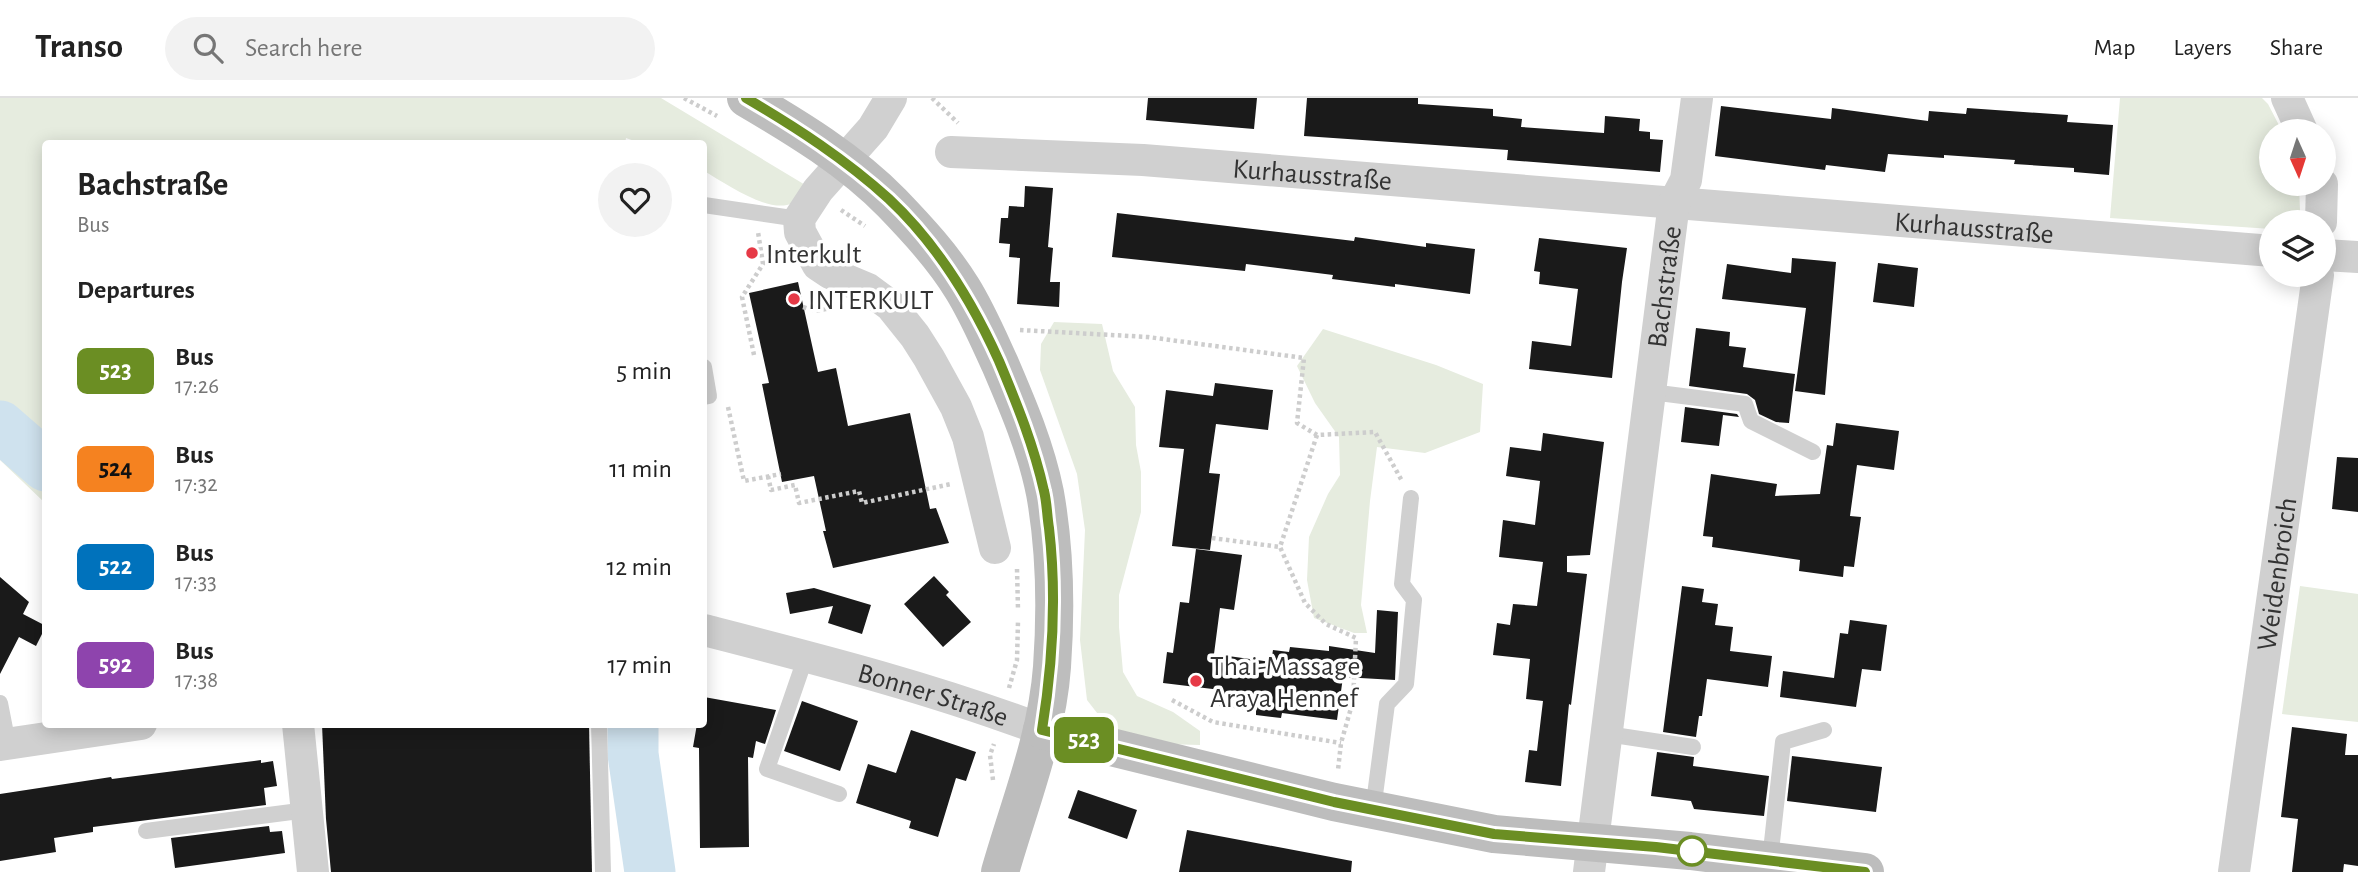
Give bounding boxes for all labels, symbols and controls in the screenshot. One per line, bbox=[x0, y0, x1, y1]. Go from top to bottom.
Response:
search box bbox=[165, 17, 655, 80]
icon: search bbox=[189, 29, 227, 67]
text: Transo bbox=[35, 31, 123, 64]
text: Search here bbox=[245, 35, 363, 61]
text: Map bbox=[2093, 36, 2135, 60]
text: Layers bbox=[2173, 36, 2232, 60]
text: Share bbox=[2270, 36, 2323, 60]
north arrow bbox=[2259, 119, 2336, 196]
map controls bbox=[2259, 119, 2336, 287]
street label: Kurhausstraße bbox=[1231, 155, 1393, 196]
button: heart bbox=[598, 163, 672, 237]
text: Bachstraße bbox=[77, 169, 228, 202]
street label: Kurhausstraße bbox=[1893, 209, 2055, 249]
button: layers bbox=[2259, 210, 2336, 287]
text: Bus bbox=[77, 214, 110, 237]
street label: Bachstraße bbox=[1644, 224, 1687, 350]
place label: Interkult bbox=[766, 241, 861, 269]
marker: Interkult bbox=[744, 245, 760, 261]
text: Departures bbox=[77, 277, 195, 303]
place label: INTERKULT bbox=[808, 287, 934, 315]
marker: INTERKULT bbox=[786, 291, 802, 307]
text: Bus bbox=[175, 344, 214, 370]
text: 5 min bbox=[616, 358, 672, 384]
text: 523 bbox=[99, 359, 132, 383]
text: 17:26 bbox=[175, 375, 219, 398]
text: Bus bbox=[175, 442, 214, 468]
text: 11 min bbox=[609, 456, 672, 482]
text: 524 bbox=[99, 457, 132, 481]
text: 17:32 bbox=[175, 473, 218, 496]
street label: Weidenbroich bbox=[2253, 496, 2303, 653]
text: Bus bbox=[175, 540, 214, 566]
text: 12 min bbox=[606, 554, 672, 580]
text: 522 bbox=[99, 555, 132, 579]
text: 17:33 bbox=[175, 571, 217, 594]
text: Bus bbox=[175, 638, 214, 664]
text: 17 min bbox=[607, 652, 672, 678]
text: 592 bbox=[99, 653, 132, 677]
place label: Thai-Massage Araya Hennef bbox=[1210, 653, 1360, 713]
street label: Bonner Straße bbox=[854, 659, 1011, 732]
text: 17:38 bbox=[175, 669, 218, 692]
marker: Thai-Massage Araya Hennef bbox=[1188, 673, 1204, 689]
line badge: 523 bbox=[1044, 717, 1124, 763]
text: 523 bbox=[1068, 728, 1100, 752]
unlabelled marker bbox=[1677, 836, 1707, 866]

